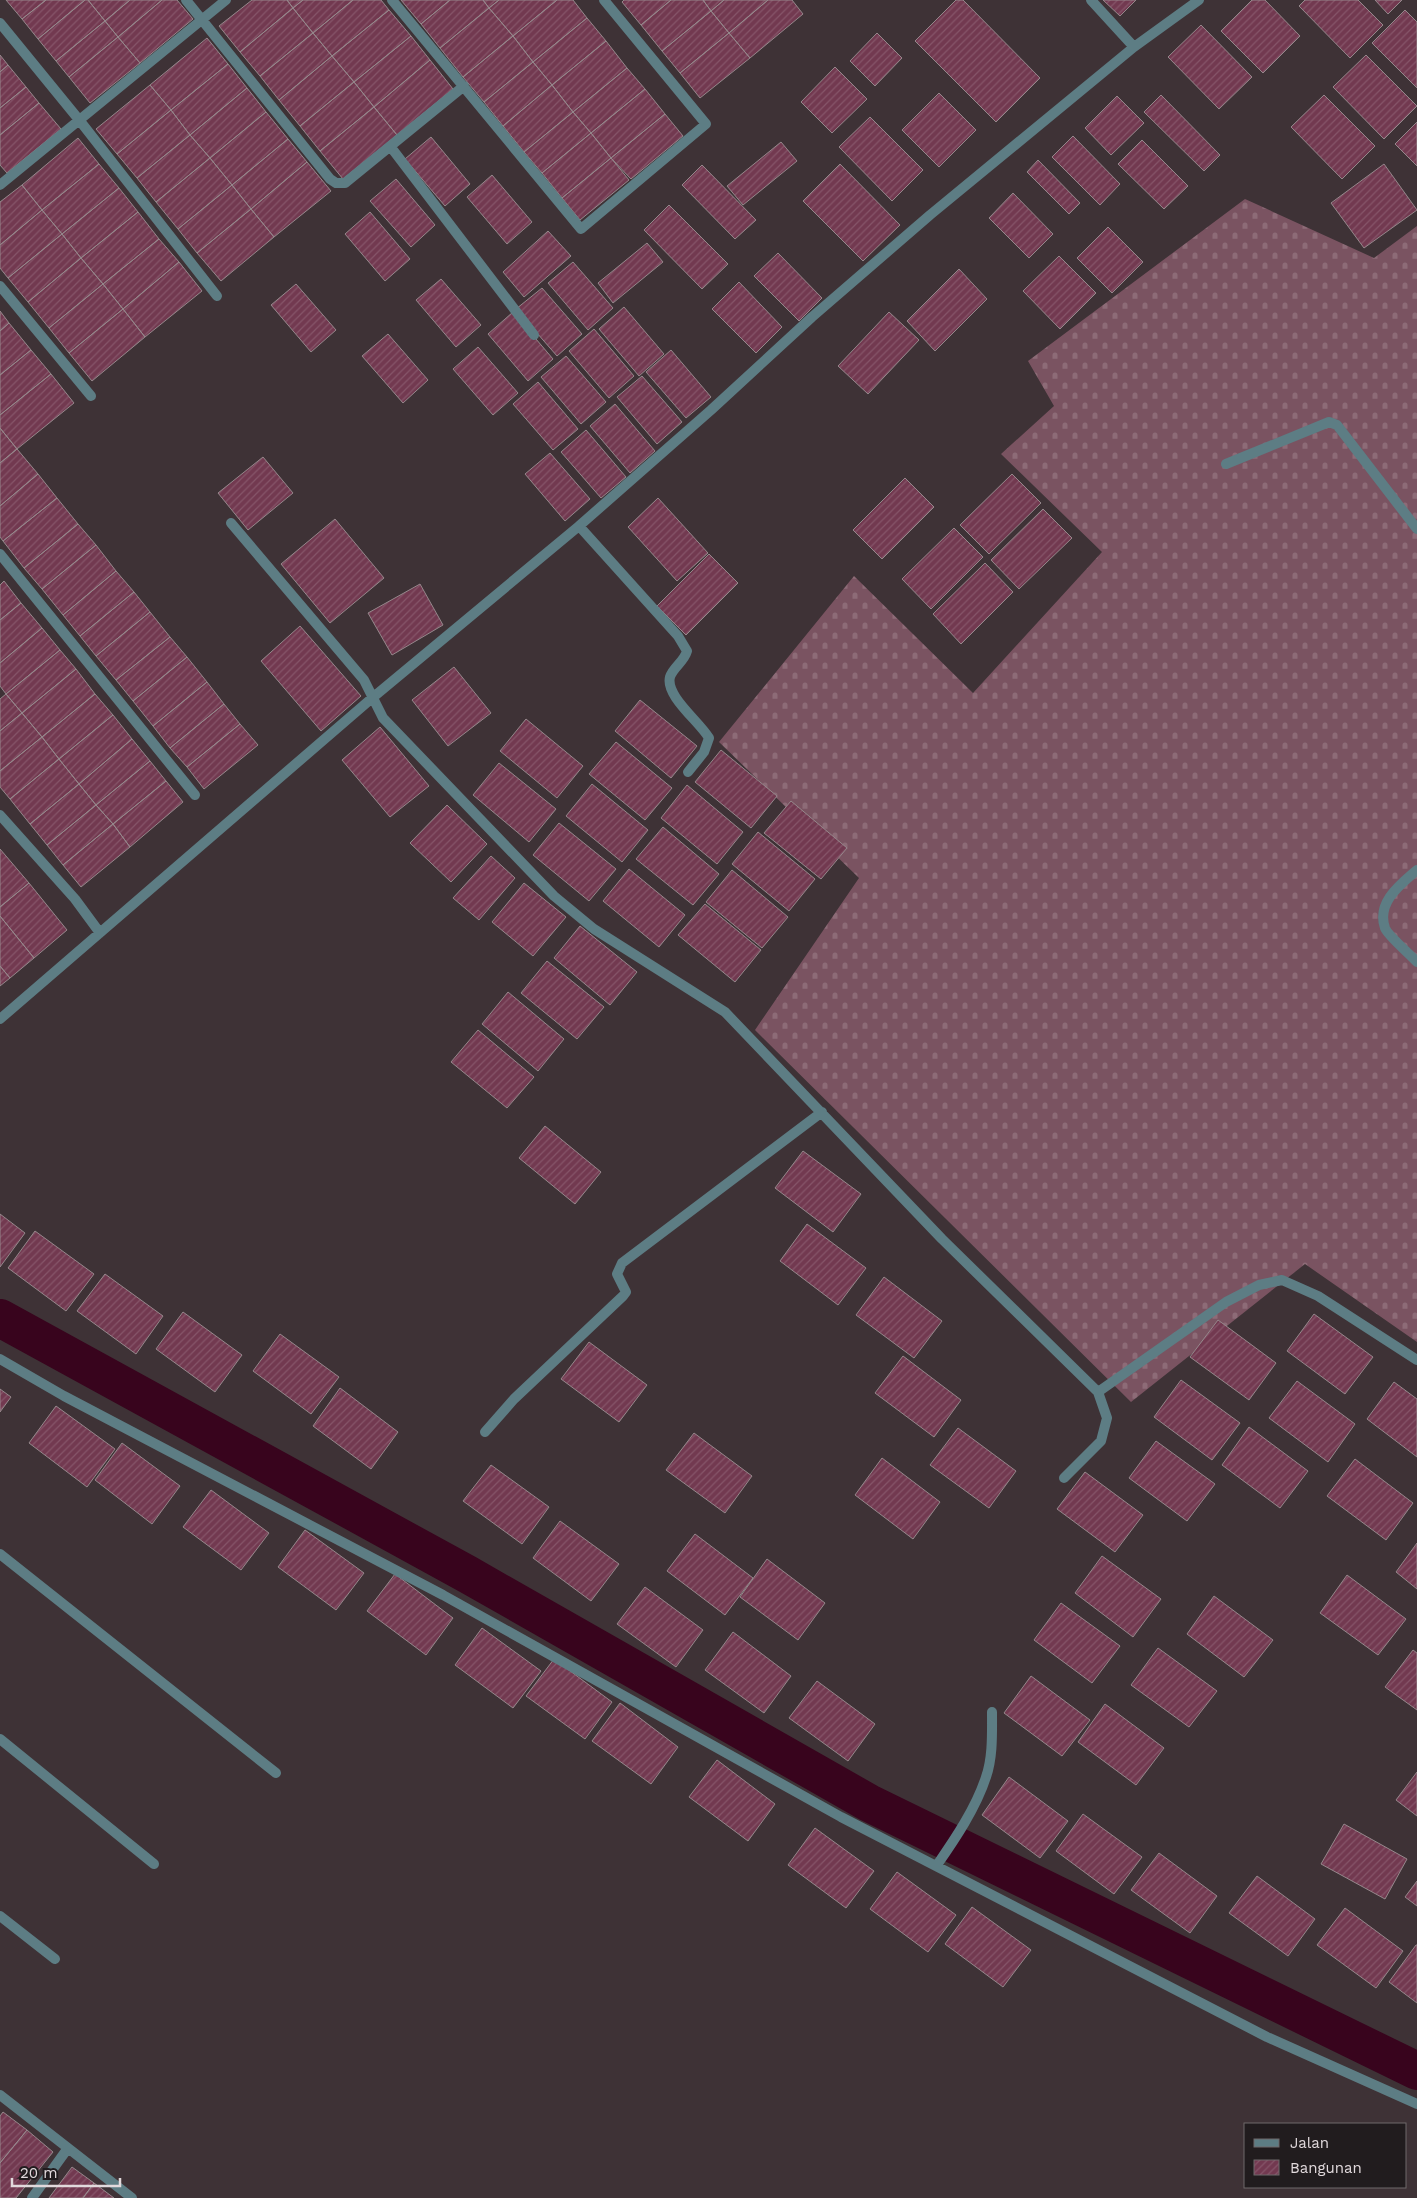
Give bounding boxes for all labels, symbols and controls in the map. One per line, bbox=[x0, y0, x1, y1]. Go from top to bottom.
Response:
legend bbox=[1244, 2123, 1407, 2188]
text: Jalan bbox=[1290, 2134, 1329, 2152]
scale bar bbox=[12, 2156, 120, 2188]
text: Bangunan bbox=[1290, 2159, 1362, 2177]
text: 20 m bbox=[20, 2164, 58, 2182]

